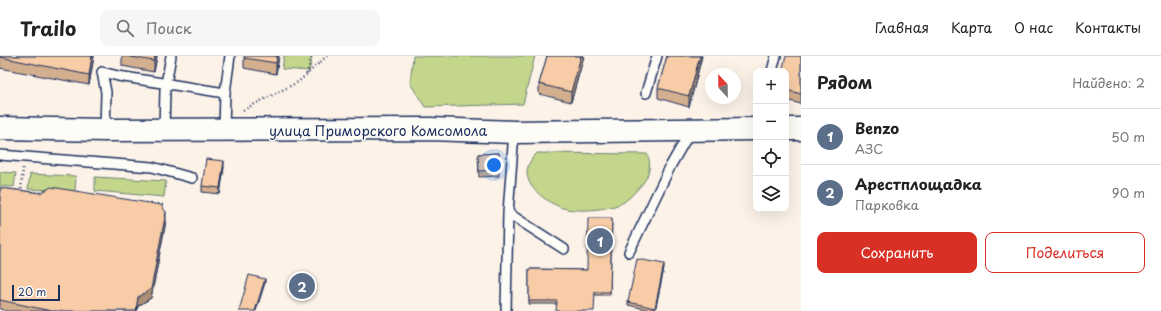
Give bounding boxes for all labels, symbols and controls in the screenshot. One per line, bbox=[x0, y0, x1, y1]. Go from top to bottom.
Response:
search box bbox=[100, 10, 380, 46]
text: Trailo bbox=[20, 14, 76, 42]
text: Поиск bbox=[146, 16, 192, 39]
icon: search bbox=[114, 17, 136, 39]
text: Главная bbox=[875, 17, 929, 38]
text: Карта bbox=[951, 17, 992, 38]
text: О нас bbox=[1014, 17, 1053, 38]
text: Контакты bbox=[1075, 17, 1141, 38]
north arrow bbox=[705, 68, 741, 104]
map controls bbox=[753, 68, 789, 212]
button: + bbox=[753, 68, 789, 104]
text: Рядом bbox=[817, 69, 872, 95]
text: Найдено: 2 bbox=[1072, 73, 1145, 92]
button: − bbox=[753, 104, 789, 140]
text: Benzo bbox=[855, 116, 899, 139]
street label: улица Приморского Комсомола bbox=[269, 120, 487, 141]
text: 1 bbox=[827, 127, 833, 146]
text: 50 m bbox=[1111, 127, 1145, 146]
text: АЗС bbox=[855, 139, 883, 158]
button: locate bbox=[753, 140, 789, 176]
your location bbox=[484, 155, 504, 175]
text: Арестплощадка bbox=[855, 172, 982, 195]
button: layers bbox=[753, 176, 789, 212]
text: 2 bbox=[825, 183, 835, 202]
text: 90 m bbox=[1112, 183, 1145, 202]
text: Парковка bbox=[855, 195, 919, 214]
pin: 1 bbox=[587, 226, 613, 256]
button: Сохранить bbox=[817, 232, 977, 273]
button: Поделиться bbox=[985, 232, 1145, 273]
pin: 2 bbox=[289, 271, 315, 301]
scale bar bbox=[12, 283, 60, 302]
text: 20 m bbox=[18, 283, 46, 300]

